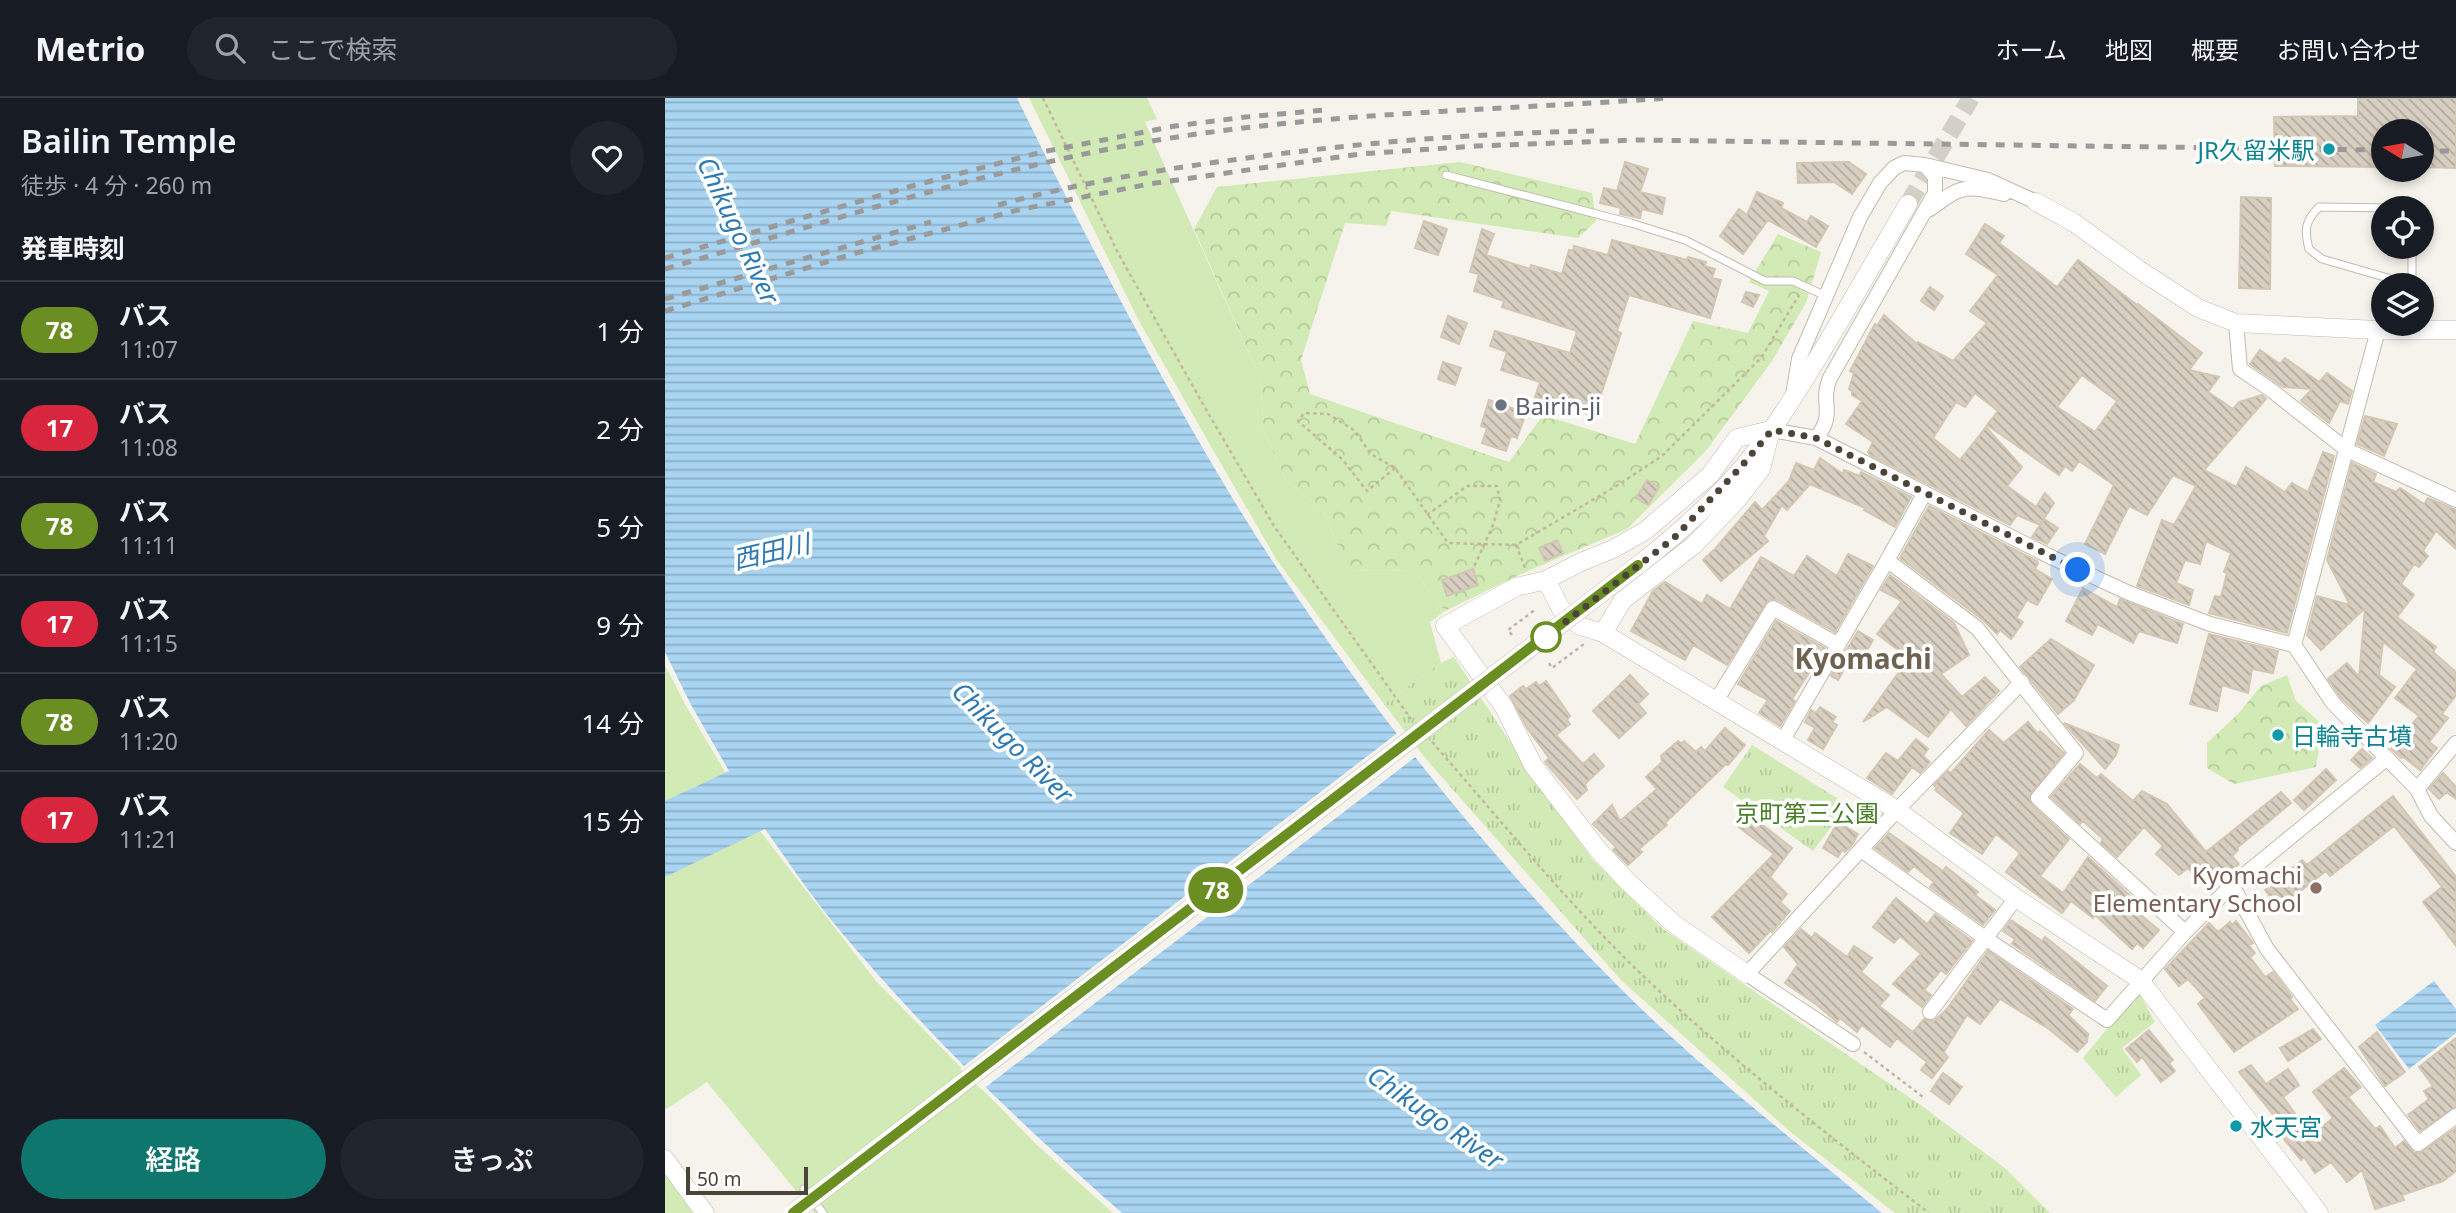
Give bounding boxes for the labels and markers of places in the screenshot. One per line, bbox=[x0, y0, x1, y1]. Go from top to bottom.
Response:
place label: JR久留米駅 bbox=[2196, 133, 2315, 166]
marker: JR久留米駅 bbox=[2321, 141, 2337, 157]
place label: Bairin-ji bbox=[1515, 389, 1601, 422]
marker: Bairin-ji bbox=[1493, 397, 1509, 413]
unlabelled marker bbox=[1531, 622, 1561, 652]
place label: 日輪寺古墳 bbox=[2292, 719, 2412, 752]
marker: 日輪寺古墳 bbox=[2270, 727, 2286, 743]
place label: Kyomachi Elementary School bbox=[2093, 858, 2302, 919]
marker: Kyomachi Elementary School bbox=[2308, 880, 2324, 896]
place label: 水天宮 bbox=[2250, 1110, 2322, 1143]
marker: 水天宮 bbox=[2228, 1118, 2244, 1134]

